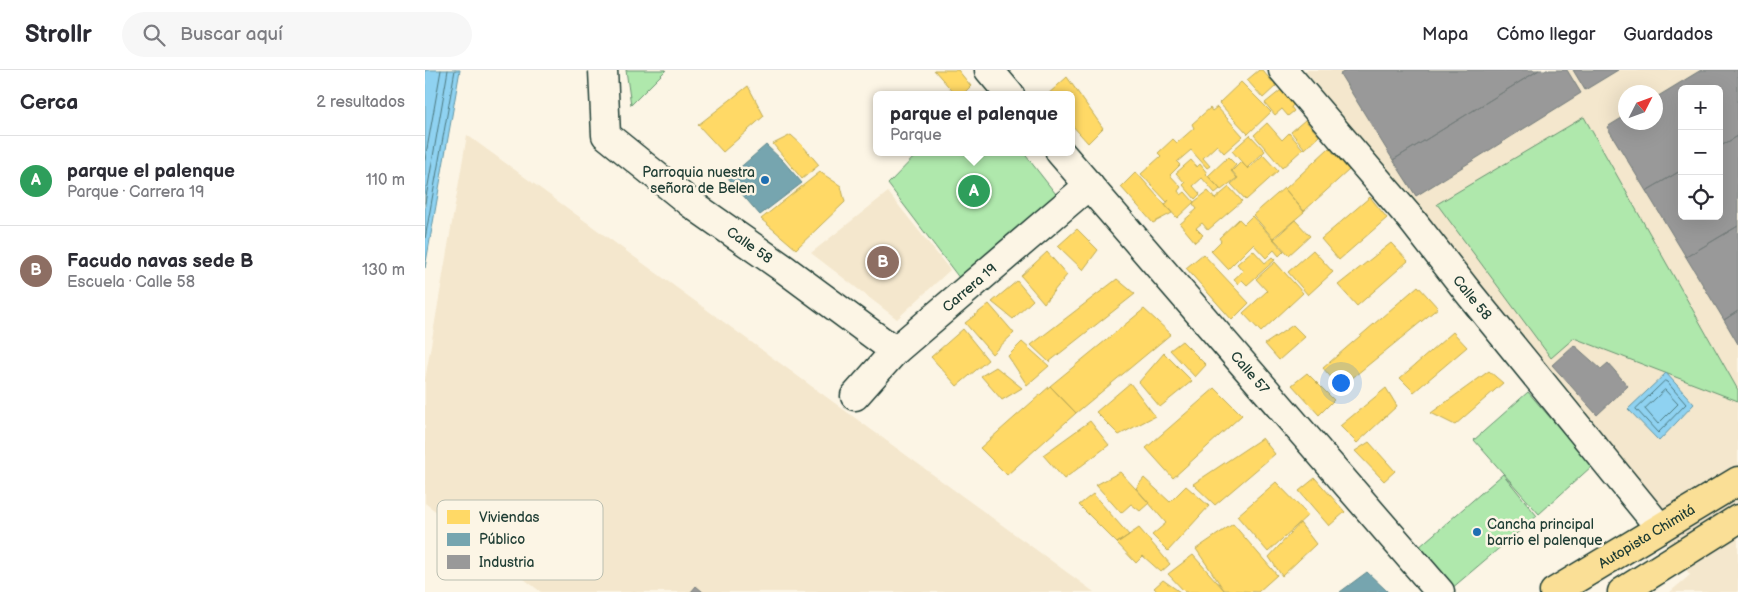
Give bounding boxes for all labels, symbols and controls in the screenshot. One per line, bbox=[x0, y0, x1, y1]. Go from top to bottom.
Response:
search box bbox=[122, 12, 472, 57]
text: Strollr bbox=[25, 20, 92, 49]
icon: search bbox=[140, 21, 168, 49]
text: Buscar aquí bbox=[180, 23, 283, 46]
text: Mapa bbox=[1422, 24, 1468, 45]
text: Cómo llegar bbox=[1496, 24, 1595, 45]
text: Guardados bbox=[1623, 24, 1713, 45]
north arrow bbox=[1618, 85, 1663, 130]
map controls bbox=[1678, 85, 1723, 220]
button: + bbox=[1678, 85, 1723, 130]
text: Cerca bbox=[20, 90, 78, 115]
popup bbox=[873, 91, 1075, 156]
text: 2 resultados bbox=[316, 93, 405, 112]
text: parque el palenque bbox=[890, 103, 1058, 126]
text: Parque bbox=[890, 126, 942, 145]
button: − bbox=[1678, 130, 1723, 175]
text: parque el palenque bbox=[67, 160, 235, 183]
place label: Parroquia nuestra señora de Belen bbox=[642, 164, 755, 197]
text: A bbox=[31, 171, 41, 190]
text: 110 m bbox=[366, 171, 405, 190]
pin: A bbox=[958, 172, 990, 210]
marker: Parroquia nuestra señora de Belen bbox=[759, 174, 771, 186]
button: locate bbox=[1678, 175, 1723, 220]
text: Parque · Carrera 19 bbox=[67, 183, 205, 202]
street label: Calle 58 bbox=[723, 223, 776, 267]
pin: B bbox=[867, 243, 899, 281]
text: Facudo navas sede B bbox=[67, 250, 253, 273]
street label: Carrera 19 bbox=[939, 259, 1000, 315]
text: B bbox=[30, 261, 42, 280]
text: 130 m bbox=[362, 261, 405, 280]
street label: Calle 58 bbox=[1449, 272, 1496, 323]
text: Escuela · Calle 58 bbox=[67, 273, 195, 292]
street label: Calle 57 bbox=[1227, 347, 1273, 397]
your location bbox=[1328, 370, 1354, 396]
legend bbox=[437, 500, 603, 580]
street label: Autopista Chimitá bbox=[1595, 501, 1698, 572]
text: Viviendas bbox=[479, 509, 540, 526]
place label: Cancha principal barrio el palenque bbox=[1487, 516, 1603, 549]
marker: Cancha principal barrio el palenque bbox=[1471, 526, 1483, 538]
text: Público bbox=[479, 531, 525, 548]
text: Industria bbox=[479, 554, 535, 571]

